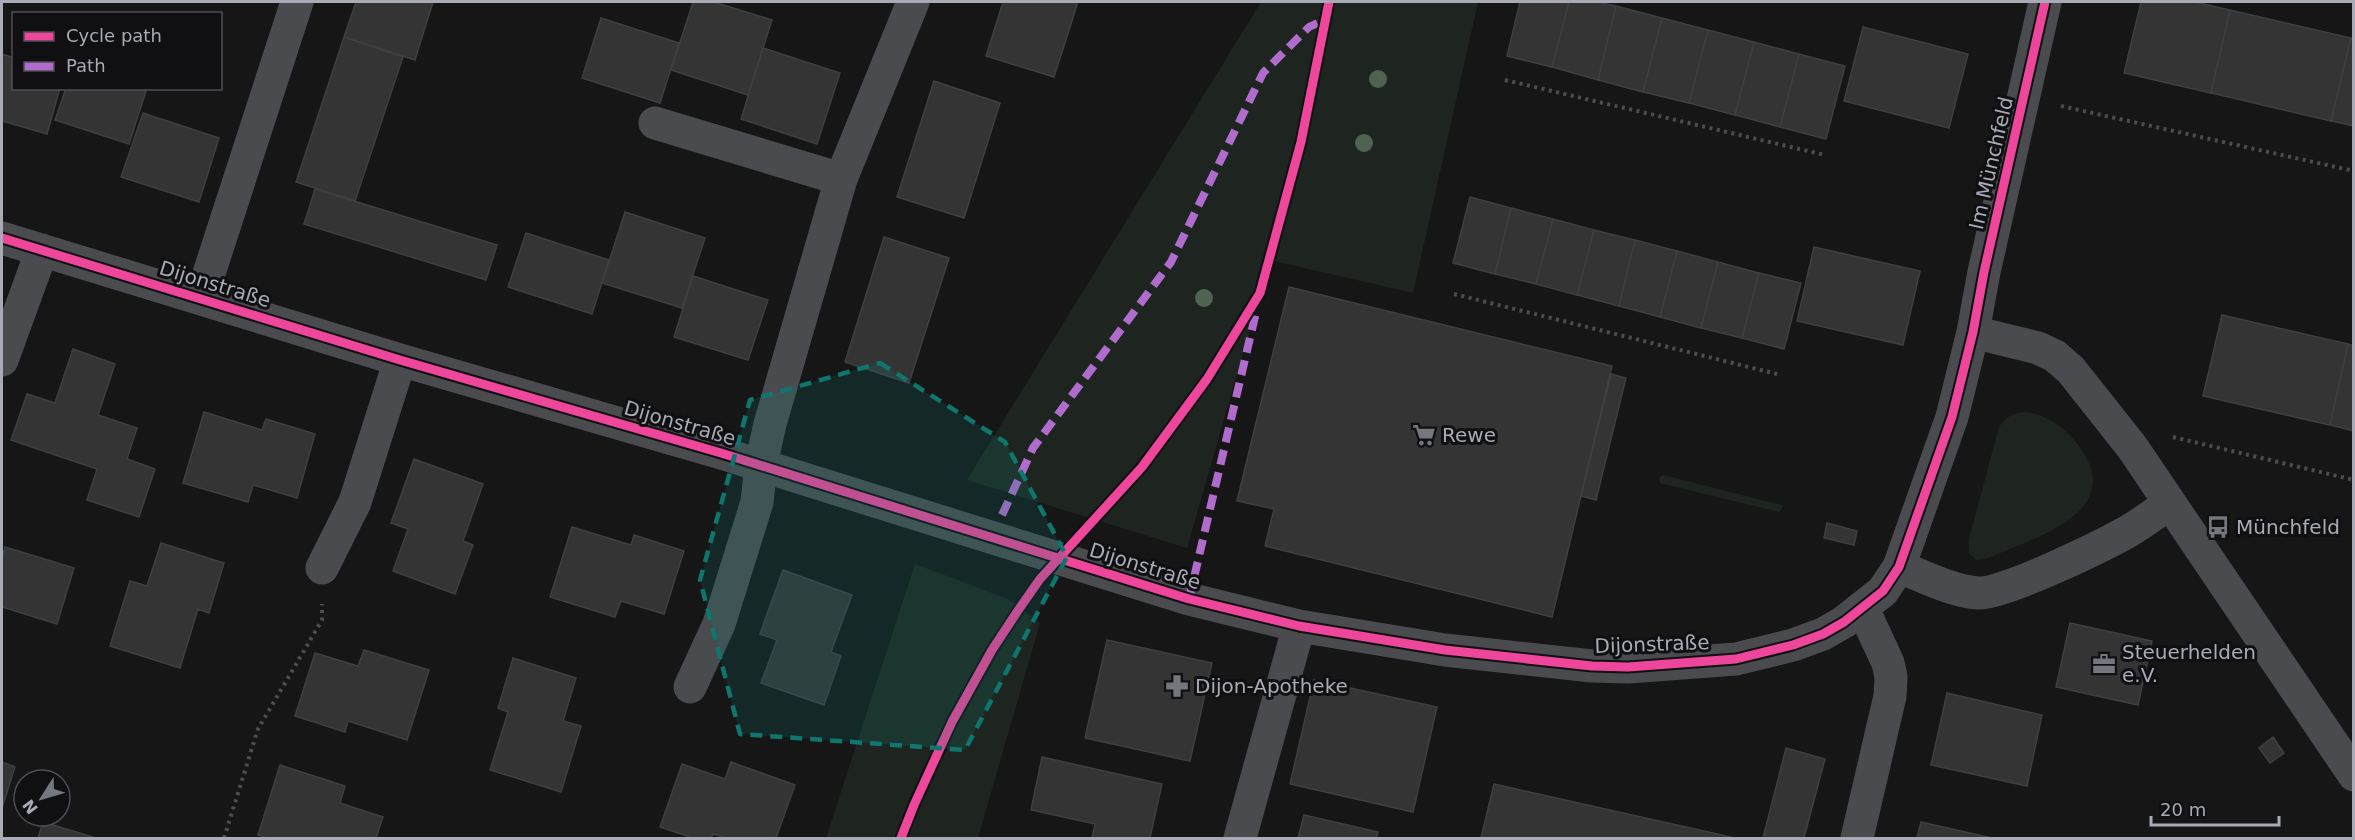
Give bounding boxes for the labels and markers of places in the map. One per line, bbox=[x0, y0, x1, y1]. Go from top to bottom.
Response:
supermarket icon: Rewe bbox=[1411, 422, 1437, 448]
place label: Rewe bbox=[1442, 423, 1496, 447]
bus stop icon: Münchfeld bbox=[2205, 514, 2231, 540]
place label: Münchfeld bbox=[2236, 515, 2340, 539]
place label: Steuerhelden e.V. bbox=[2122, 640, 2256, 687]
office icon: Steuerhelden e.V. bbox=[2091, 651, 2117, 677]
pharmacy icon: Dijon-Apotheke bbox=[1164, 673, 1190, 699]
place label: Dijon-Apotheke bbox=[1195, 674, 1348, 698]

